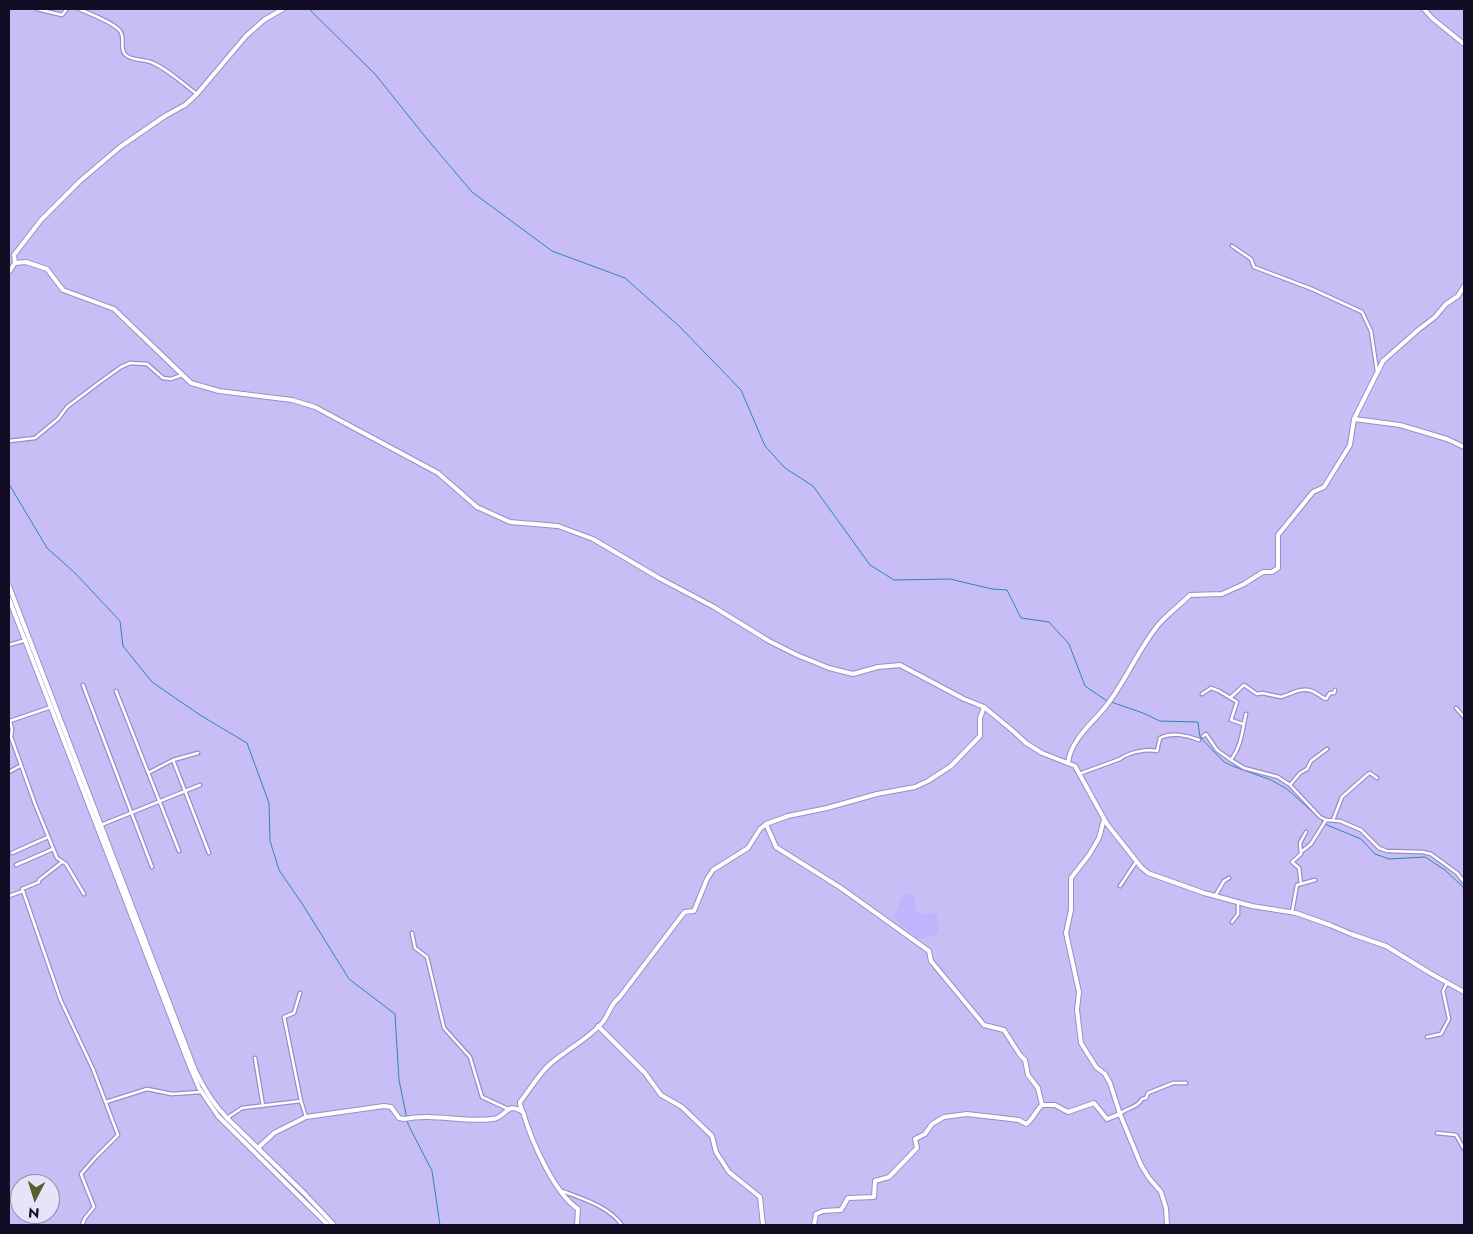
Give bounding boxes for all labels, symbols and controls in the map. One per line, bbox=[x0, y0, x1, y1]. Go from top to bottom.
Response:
north arrow bbox=[10, 1174, 60, 1224]
text: N bbox=[27, 1203, 40, 1223]

